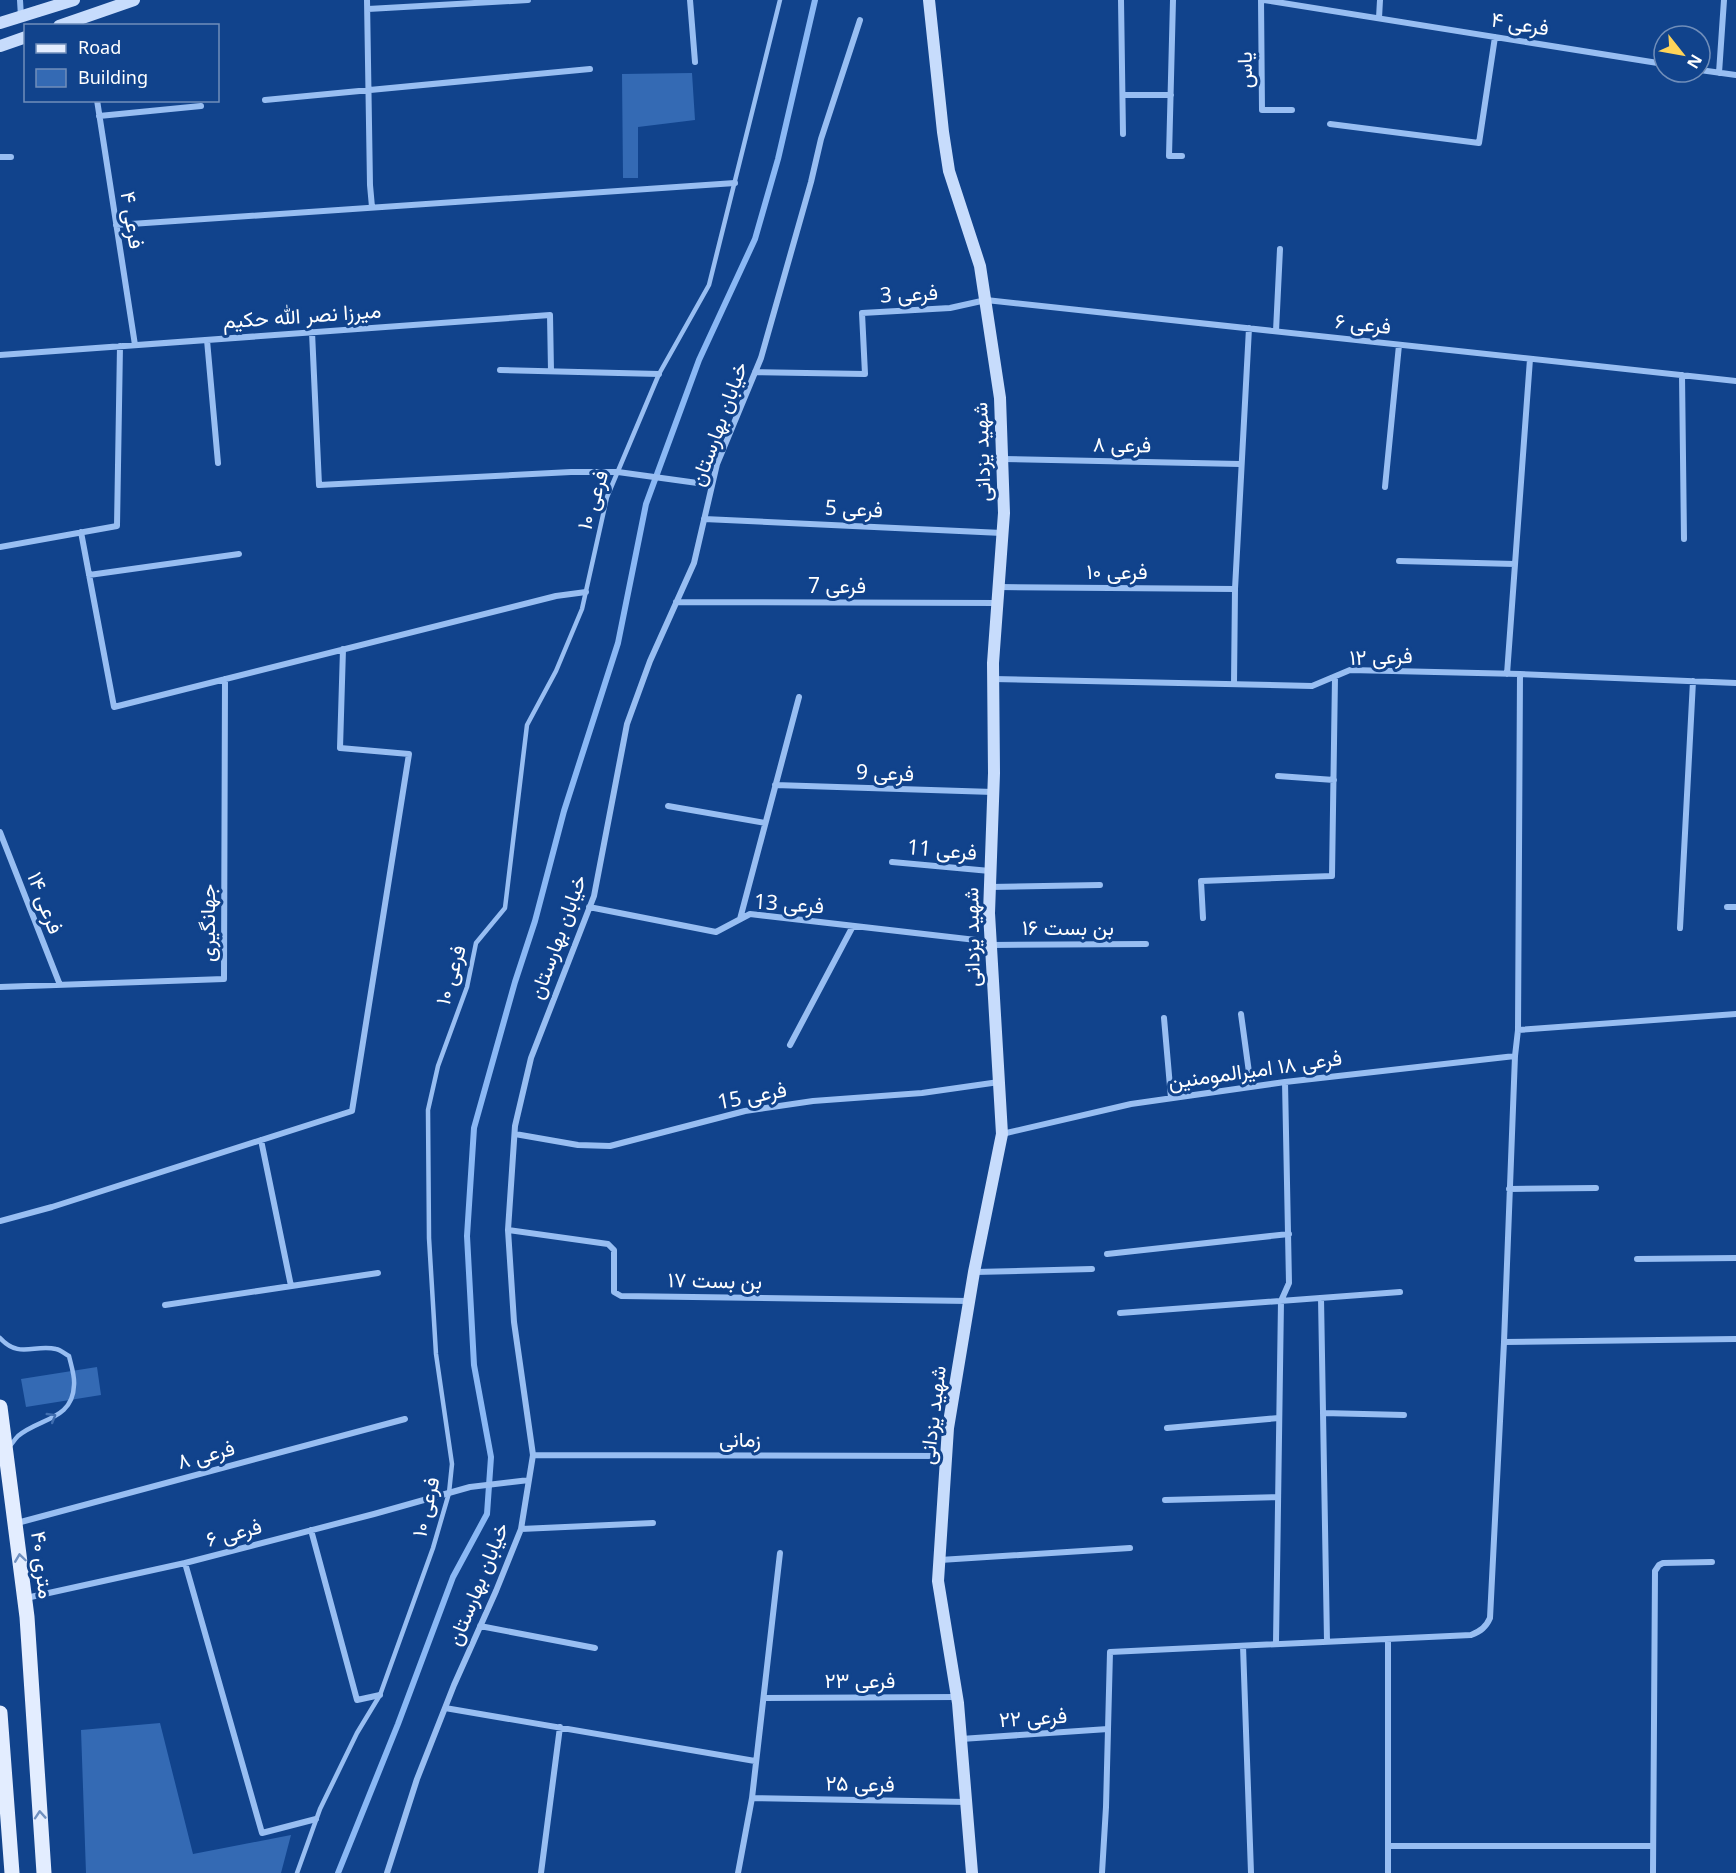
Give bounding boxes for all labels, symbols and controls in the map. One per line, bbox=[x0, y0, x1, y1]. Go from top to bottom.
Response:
street label: فرعی ۴ bbox=[1489, 5, 1551, 41]
legend bbox=[24, 24, 219, 102]
north arrow bbox=[1652, 24, 1712, 84]
text: Road bbox=[78, 35, 121, 59]
text: N bbox=[1682, 50, 1708, 73]
street label: یاس bbox=[1230, 51, 1258, 89]
text: Building bbox=[78, 65, 148, 89]
street label: فرعی ۴ bbox=[115, 189, 151, 251]
street label: فرعی 3 bbox=[879, 277, 939, 309]
street label: میرزا نصر الله حکیم bbox=[222, 296, 382, 335]
street label: فرعی ۶ bbox=[1334, 306, 1393, 340]
street label: خیابان بهارستان bbox=[683, 358, 754, 490]
street label: شهید یزدانی bbox=[965, 402, 997, 502]
street label: فرعی ۸ bbox=[1093, 429, 1151, 459]
street label: فرعی ۱۰ bbox=[570, 466, 614, 533]
street label: فرعی 5 bbox=[824, 492, 884, 524]
street label: فرعی ۱۰ bbox=[1086, 557, 1148, 585]
street label: فرعی 7 bbox=[808, 571, 866, 599]
street label: فرعی ۱۲ bbox=[1349, 641, 1413, 671]
street label: فرعی 9 bbox=[856, 757, 915, 787]
street label: فرعی 11 bbox=[906, 832, 978, 866]
street label: فرعی ۱۴ bbox=[21, 868, 71, 938]
street label: خیابان بهارستان bbox=[522, 871, 593, 1003]
street label: جهانگیری bbox=[193, 884, 221, 962]
street label: فرعی 13 bbox=[753, 887, 825, 919]
street label: شهید یزدانی bbox=[956, 887, 986, 987]
street label: بن بست ۱۶ bbox=[1022, 913, 1114, 941]
street label: فرعی ۱۰ bbox=[428, 942, 472, 1008]
street label: فرعی ۱۸ امیرالمومنین bbox=[1166, 1043, 1344, 1095]
street label: فرعی 15 bbox=[715, 1075, 789, 1115]
street label: بن بست ۱۷ bbox=[668, 1265, 762, 1295]
street label: شهید یزدانی bbox=[912, 1364, 952, 1466]
one-way arrow bbox=[46, 1413, 56, 1424]
street label: زمانی bbox=[719, 1425, 761, 1453]
street label: فرعی ۸ bbox=[174, 1433, 238, 1475]
street label: فرعی ۱۰ bbox=[405, 1474, 446, 1540]
street label: فرعی ۶ bbox=[203, 1511, 265, 1553]
street label: خیابان بهارستان bbox=[440, 1518, 515, 1649]
street label: ۴۰ متری bbox=[25, 1529, 61, 1600]
one-way arrow bbox=[14, 1553, 26, 1562]
street label: فرعی ۲۳ bbox=[825, 1666, 895, 1694]
street label: فرعی ۲۲ bbox=[998, 1701, 1068, 1733]
street label: فرعی ۲۵ bbox=[825, 1768, 895, 1798]
one-way arrow bbox=[34, 1810, 47, 1819]

